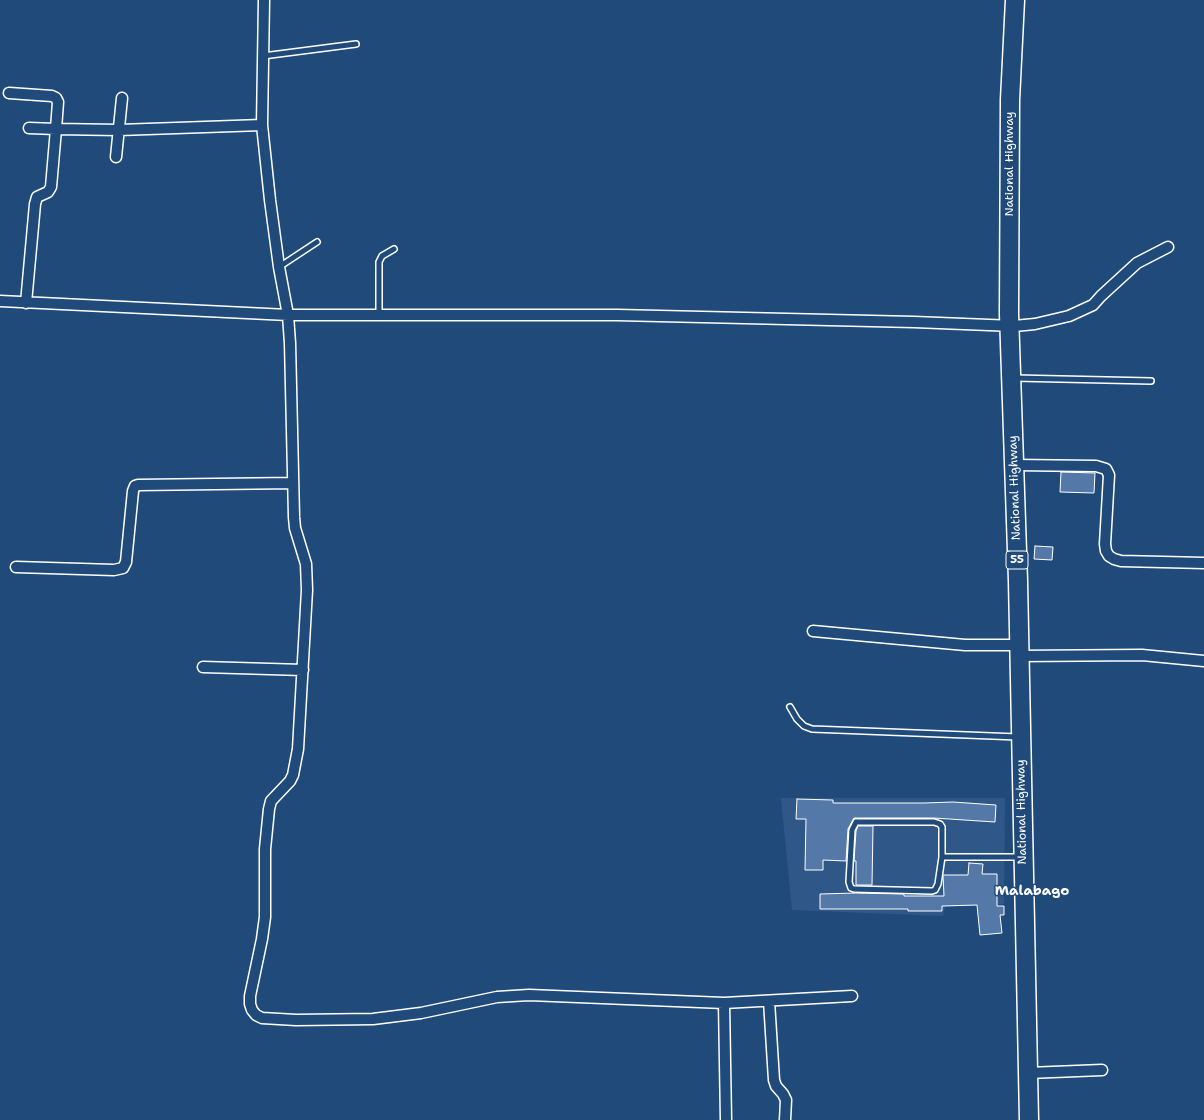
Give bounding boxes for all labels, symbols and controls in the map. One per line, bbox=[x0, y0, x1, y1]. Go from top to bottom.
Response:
street label: National Highway bbox=[1003, 111, 1017, 217]
street label: National Highway bbox=[1006, 435, 1024, 541]
road number: 55 bbox=[1006, 551, 1028, 569]
street label: National Highway bbox=[1014, 759, 1030, 865]
district label: Malabago bbox=[995, 883, 1069, 899]

